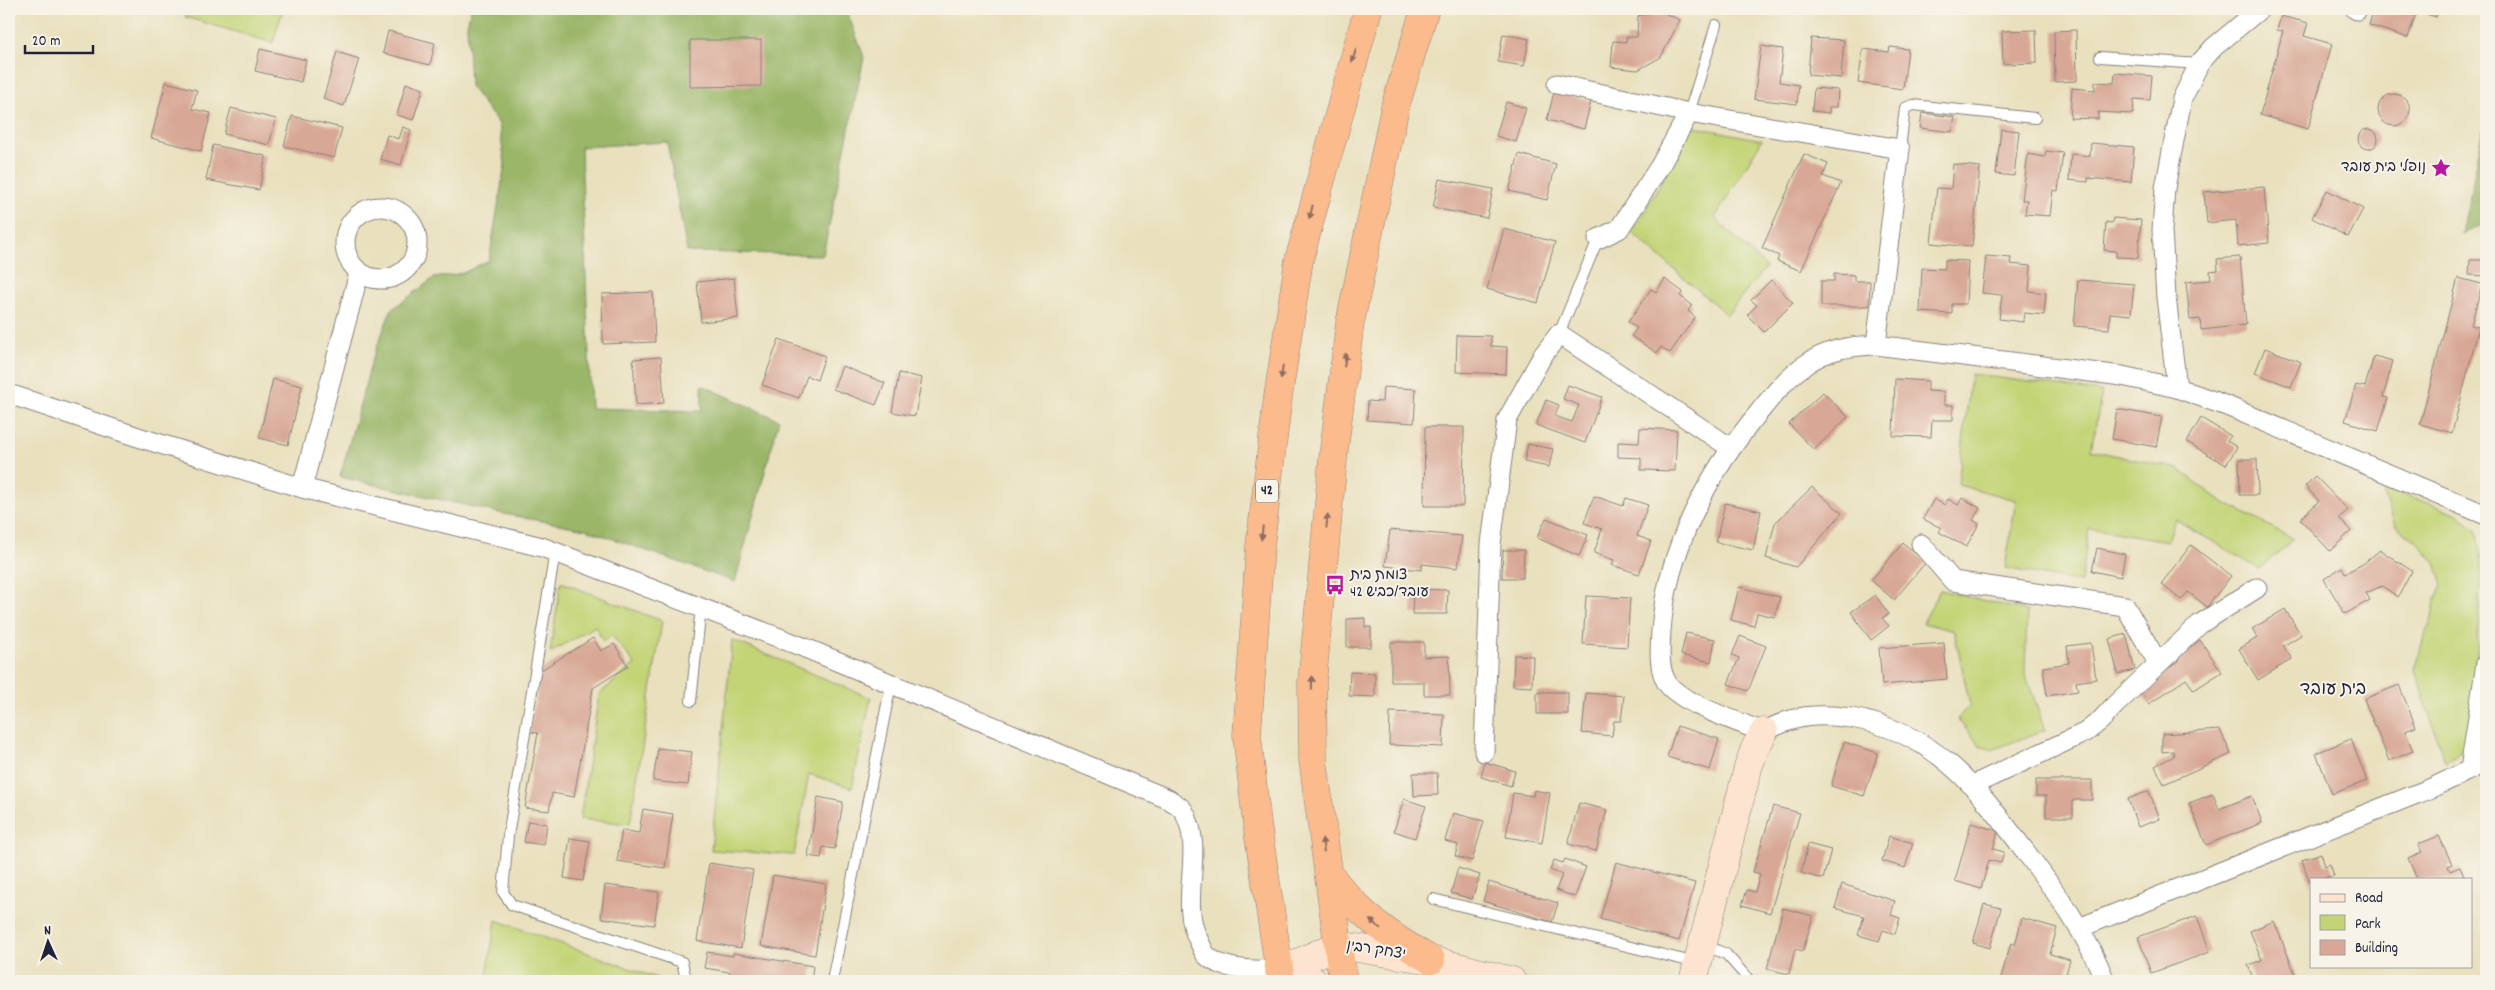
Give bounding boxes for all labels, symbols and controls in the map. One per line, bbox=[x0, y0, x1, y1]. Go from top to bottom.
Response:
scale bar bbox=[25, 22, 92, 54]
text: 20 m bbox=[32, 31, 60, 53]
one-way arrow bbox=[1350, 48, 1358, 63]
place label: נופלי בית עובד bbox=[2341, 157, 2426, 179]
place icon: נופלי בית עובד bbox=[2430, 157, 2452, 179]
one-way arrow bbox=[1307, 205, 1315, 220]
one-way arrow bbox=[1342, 352, 1350, 368]
one-way arrow bbox=[1278, 364, 1286, 380]
road number: 42 bbox=[1256, 480, 1278, 502]
one-way arrow bbox=[1323, 513, 1331, 529]
one-way arrow bbox=[1257, 525, 1265, 541]
place label: צומת בית עובד/כביש 42 bbox=[1349, 565, 1429, 604]
bus stop icon: צומת בית עובד/כביש 42 bbox=[1324, 574, 1346, 596]
one-way arrow bbox=[1309, 675, 1317, 691]
district label: בית עובד bbox=[2300, 678, 2366, 703]
one-way arrow bbox=[1319, 837, 1327, 853]
legend bbox=[2310, 878, 2472, 968]
text: Road bbox=[2355, 888, 2383, 910]
text: Park bbox=[2355, 914, 2381, 936]
north arrow bbox=[22, 918, 72, 968]
one-way arrow bbox=[1369, 919, 1382, 930]
text: N bbox=[43, 921, 51, 941]
street label: יצחק רבין bbox=[1345, 935, 1407, 967]
text: Building bbox=[2355, 938, 2398, 960]

